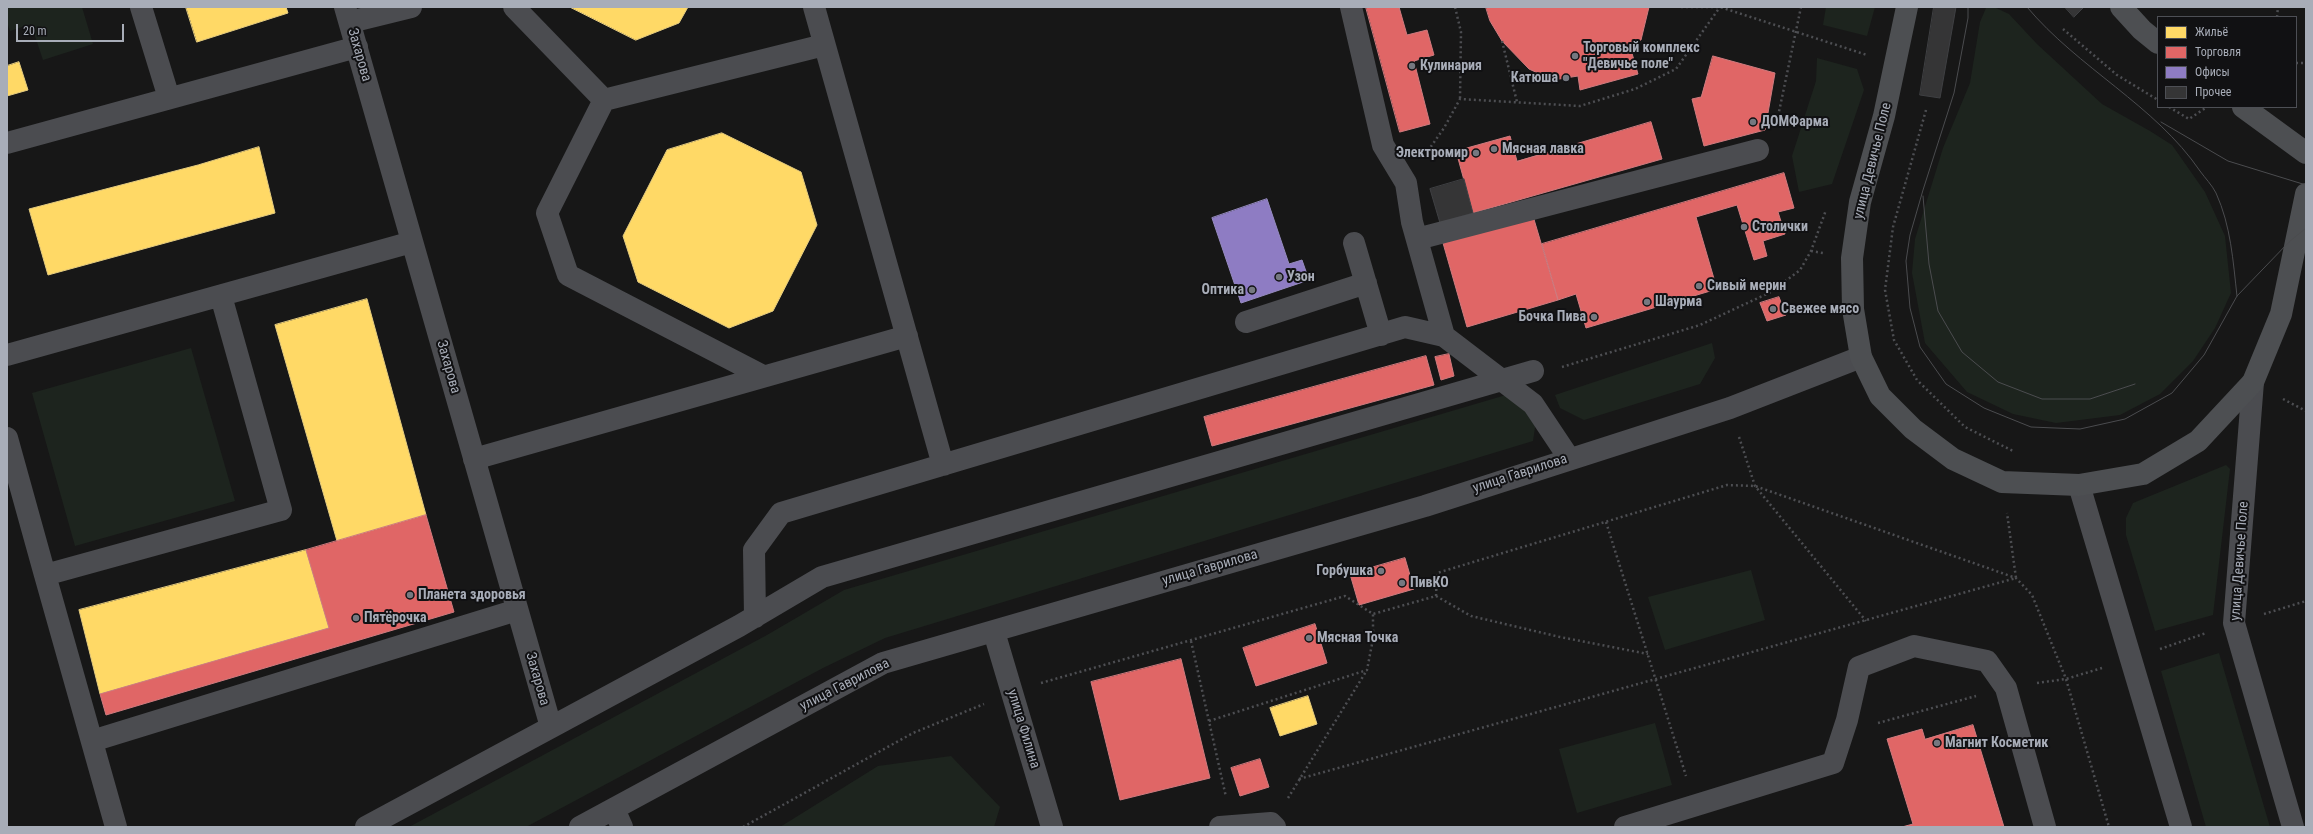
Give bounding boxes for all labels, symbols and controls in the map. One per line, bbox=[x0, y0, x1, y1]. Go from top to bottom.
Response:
scale bar bbox=[18, 16, 126, 42]
legend bbox=[2157, 16, 2297, 108]
text: 20 m bbox=[23, 24, 47, 38]
text: Жильё bbox=[2195, 25, 2228, 39]
street label: Захарова bbox=[343, 26, 375, 84]
place label: Торговый комплекс "Девичье поле" bbox=[1583, 40, 1700, 72]
text: Торговля bbox=[2195, 45, 2241, 59]
marker: Торговый комплекс "Девичье поле" bbox=[1570, 51, 1580, 61]
place label: Кулинария bbox=[1420, 58, 1482, 74]
marker: Кулинария bbox=[1407, 61, 1417, 71]
text: Офисы bbox=[2195, 65, 2230, 79]
place label: Катюша bbox=[1511, 70, 1558, 86]
marker: Катюша bbox=[1561, 73, 1571, 83]
text: Прочее bbox=[2195, 85, 2231, 99]
street label: улица Девичье Поле bbox=[1850, 101, 1896, 221]
place label: ДОМФарма bbox=[1761, 114, 1829, 130]
marker: ДОМФарма bbox=[1748, 117, 1758, 127]
place label: Мясная лавка bbox=[1502, 141, 1584, 157]
marker: Мясная лавка bbox=[1489, 144, 1499, 154]
place label: Электромир bbox=[1396, 145, 1468, 161]
marker: Электромир bbox=[1471, 148, 1481, 158]
place label: Столички bbox=[1752, 219, 1808, 235]
marker: Столички bbox=[1739, 222, 1749, 232]
place label: Узон bbox=[1287, 269, 1315, 285]
marker: Узон bbox=[1274, 272, 1284, 282]
place label: Сивый мерин bbox=[1707, 278, 1786, 294]
marker: Сивый мерин bbox=[1694, 281, 1704, 291]
place label: Оптика bbox=[1202, 282, 1244, 298]
marker: Оптика bbox=[1247, 285, 1257, 295]
place label: Шаурма bbox=[1655, 294, 1702, 310]
marker: Шаурма bbox=[1642, 297, 1652, 307]
place label: Свежее мясо bbox=[1781, 301, 1859, 317]
marker: Свежее мясо bbox=[1768, 304, 1778, 314]
place label: Бочка Пива bbox=[1518, 309, 1586, 325]
marker: Бочка Пива bbox=[1589, 312, 1599, 322]
street label: Захарова bbox=[432, 338, 464, 396]
street label: улица Гаврилова bbox=[1471, 451, 1569, 497]
street label: улица Девичье Поле bbox=[2227, 501, 2253, 621]
street label: улица Гаврилова bbox=[1160, 546, 1260, 590]
place label: Горбушка bbox=[1316, 563, 1373, 579]
marker: Горбушка bbox=[1376, 566, 1386, 576]
place label: ПивКО bbox=[1410, 575, 1449, 591]
marker: ПивКО bbox=[1397, 578, 1407, 588]
place label: Планета здоровья bbox=[418, 587, 526, 603]
marker: Планета здоровья bbox=[405, 590, 415, 600]
place label: Пятёрочка bbox=[364, 610, 427, 626]
marker: Пятёрочка bbox=[351, 613, 361, 623]
place label: Мясная Точка bbox=[1317, 630, 1398, 646]
marker: Мясная Точка bbox=[1304, 633, 1314, 643]
street label: Захарова bbox=[521, 650, 553, 708]
street label: улица Гаврилова bbox=[797, 655, 893, 715]
street label: улица Филина bbox=[1003, 687, 1043, 771]
place label: Магнит Косметик bbox=[1945, 735, 2048, 751]
marker: Магнит Косметик bbox=[1932, 738, 1942, 748]

